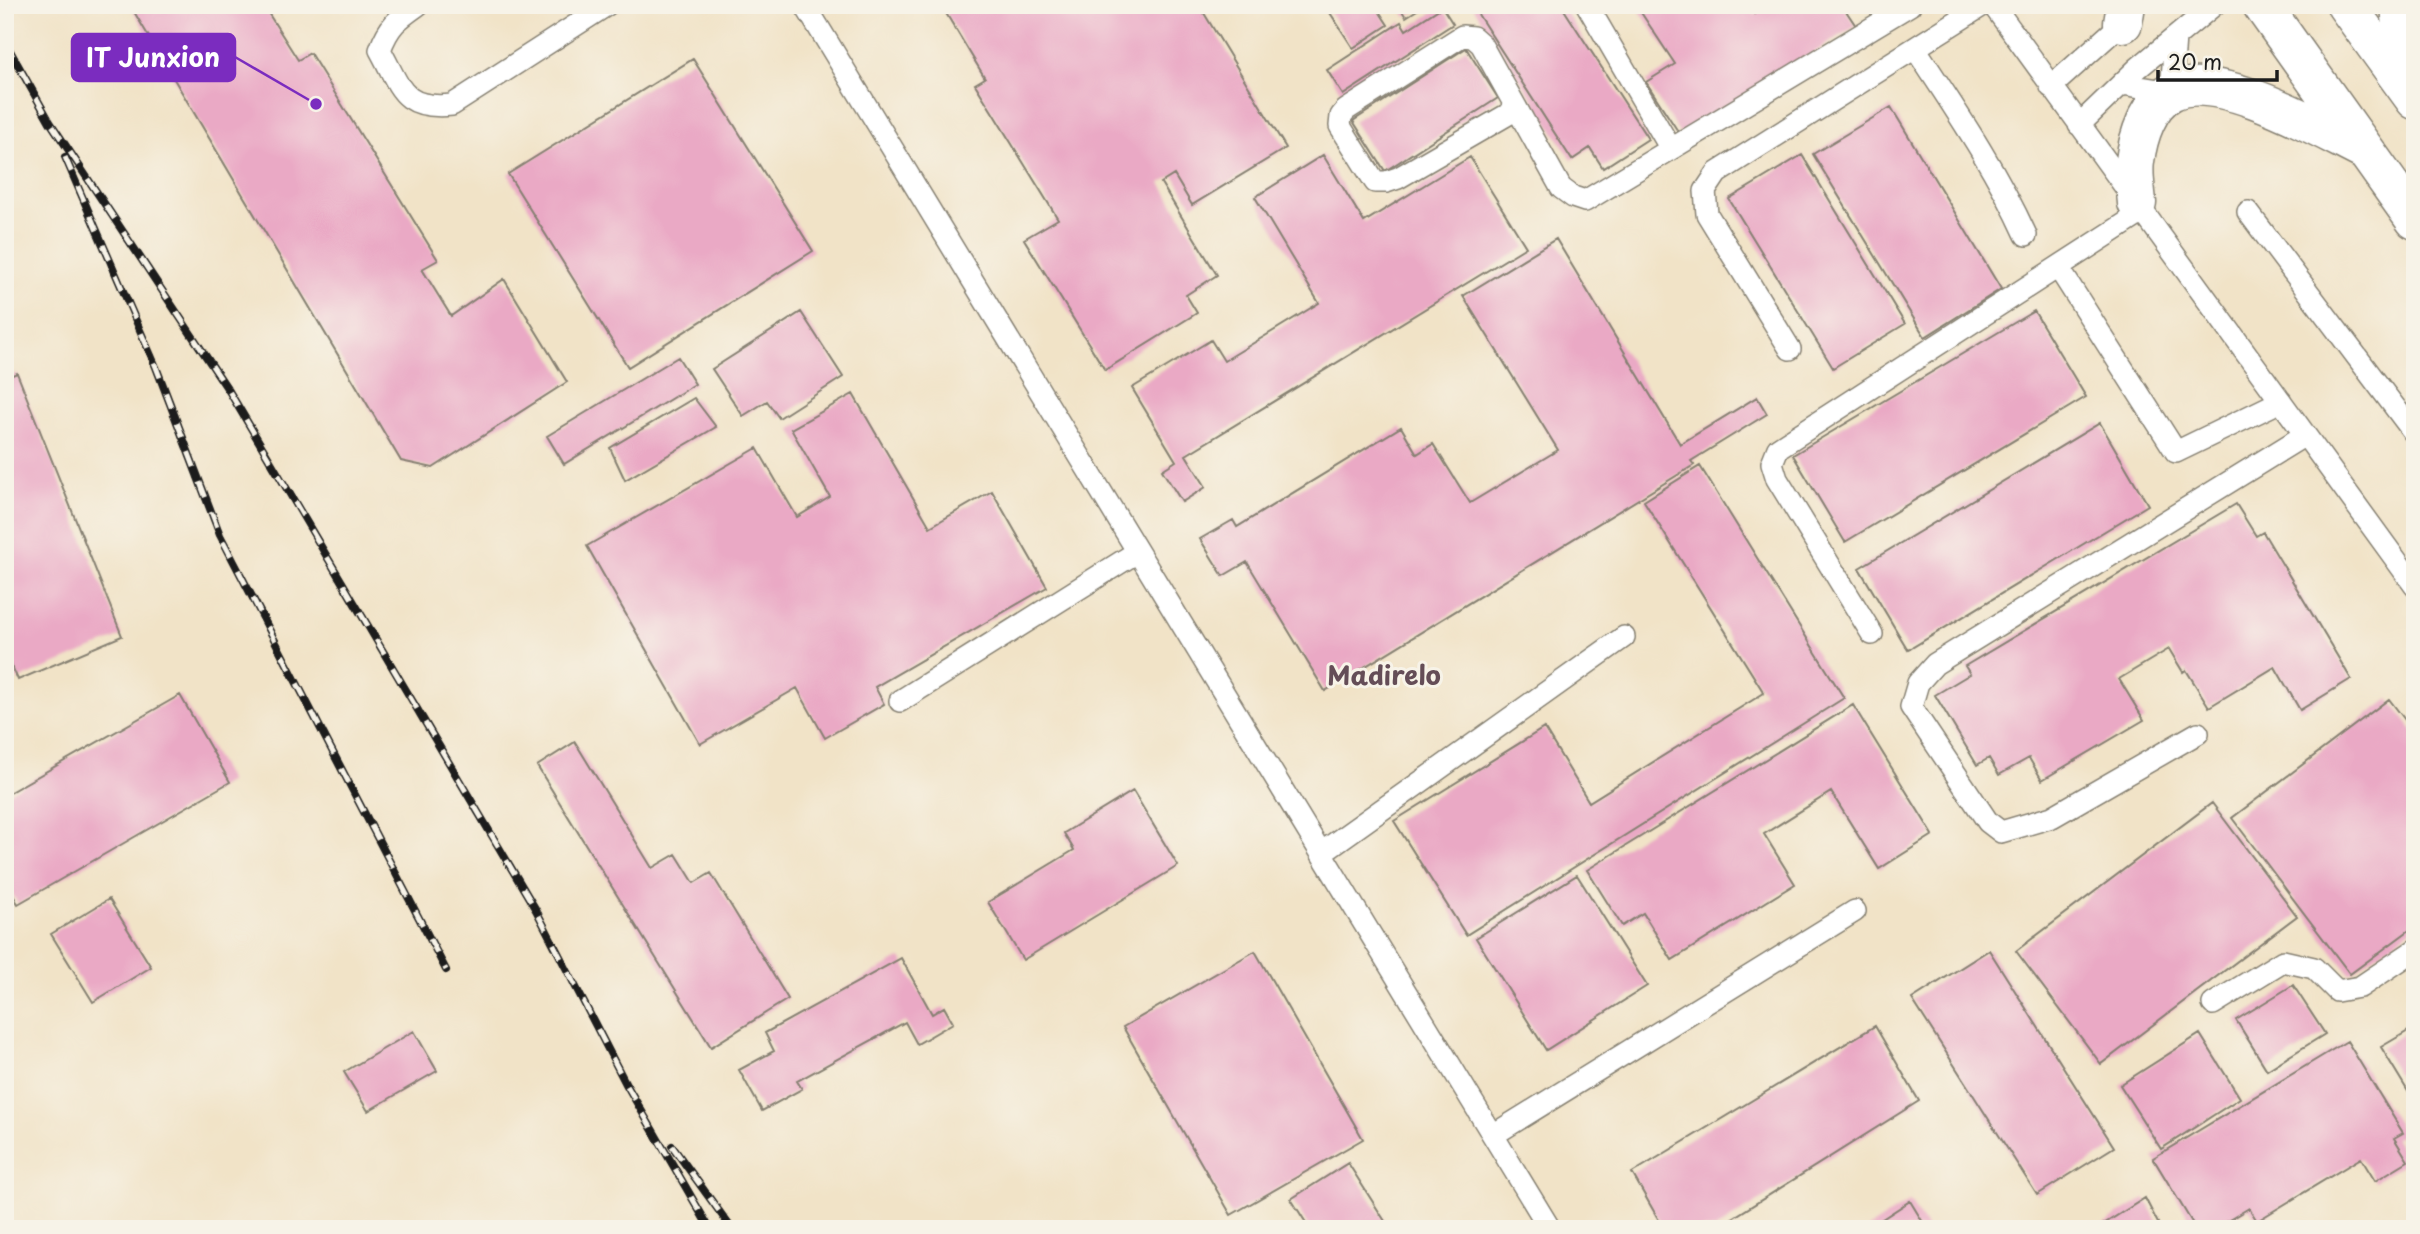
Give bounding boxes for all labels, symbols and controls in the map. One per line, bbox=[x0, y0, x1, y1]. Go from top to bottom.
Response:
callout: IT Junxion bbox=[72, 34, 235, 81]
text: IT Junxion bbox=[86, 37, 220, 76]
scale bar bbox=[2158, 38, 2276, 82]
text: 20 m bbox=[2168, 45, 2222, 77]
district label: Madirelo bbox=[1327, 655, 1441, 694]

